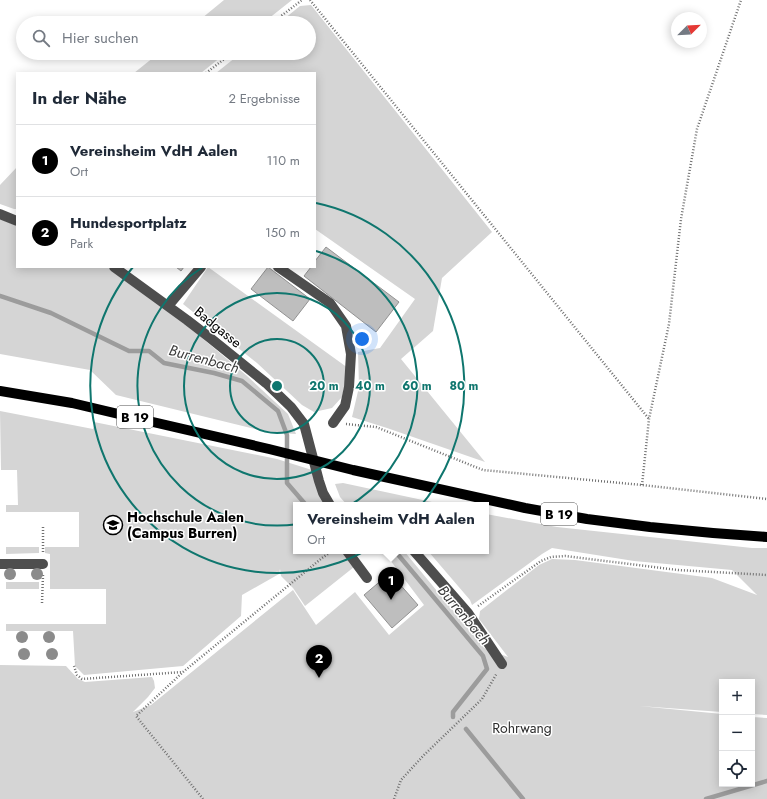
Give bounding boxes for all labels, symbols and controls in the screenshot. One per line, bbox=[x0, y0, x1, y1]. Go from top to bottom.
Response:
north arrow bbox=[671, 12, 707, 48]
search box bbox=[16, 16, 316, 60]
icon: search bbox=[30, 27, 52, 49]
text: Hier suchen bbox=[62, 27, 139, 49]
text: In der Nähe bbox=[32, 86, 127, 110]
text: 2 Ergebnisse bbox=[228, 89, 300, 108]
text: Vereinsheim VdH Aalen bbox=[70, 140, 238, 162]
text: 1 bbox=[42, 151, 48, 170]
text: 110 m bbox=[266, 151, 300, 170]
text: Ort bbox=[70, 162, 88, 181]
text: Hundesportplatz bbox=[70, 212, 187, 234]
text: 2 bbox=[41, 223, 49, 242]
text: 150 m bbox=[265, 223, 300, 242]
text: Park bbox=[70, 234, 93, 253]
street label: Badgasse bbox=[190, 302, 246, 352]
your location bbox=[352, 329, 372, 349]
water label: Burrenbach bbox=[166, 339, 242, 379]
text: 20 m bbox=[309, 377, 339, 395]
text: 40 m bbox=[355, 377, 385, 395]
text: 60 m bbox=[402, 377, 432, 395]
text: 80 m bbox=[450, 377, 479, 395]
centre of rings bbox=[270, 379, 284, 393]
road number: B 19 bbox=[117, 406, 153, 428]
popup bbox=[293, 502, 489, 554]
road number: B 19 bbox=[541, 503, 577, 525]
place label: Hochschule Aalen (Campus Burren) bbox=[127, 507, 244, 543]
text: Vereinsheim VdH Aalen bbox=[307, 508, 475, 530]
school or university icon: Hochschule Aalen (Campus Burren) bbox=[102, 514, 124, 536]
text: Ort bbox=[307, 530, 325, 549]
pin: 1 bbox=[378, 567, 404, 600]
water label: Burrenbach bbox=[432, 580, 496, 650]
pin: 2 bbox=[306, 645, 332, 678]
map controls bbox=[719, 679, 755, 787]
button: + bbox=[719, 679, 755, 715]
button: − bbox=[719, 715, 755, 751]
park label: Rohrwang bbox=[492, 718, 552, 738]
button: locate bbox=[719, 751, 755, 787]

